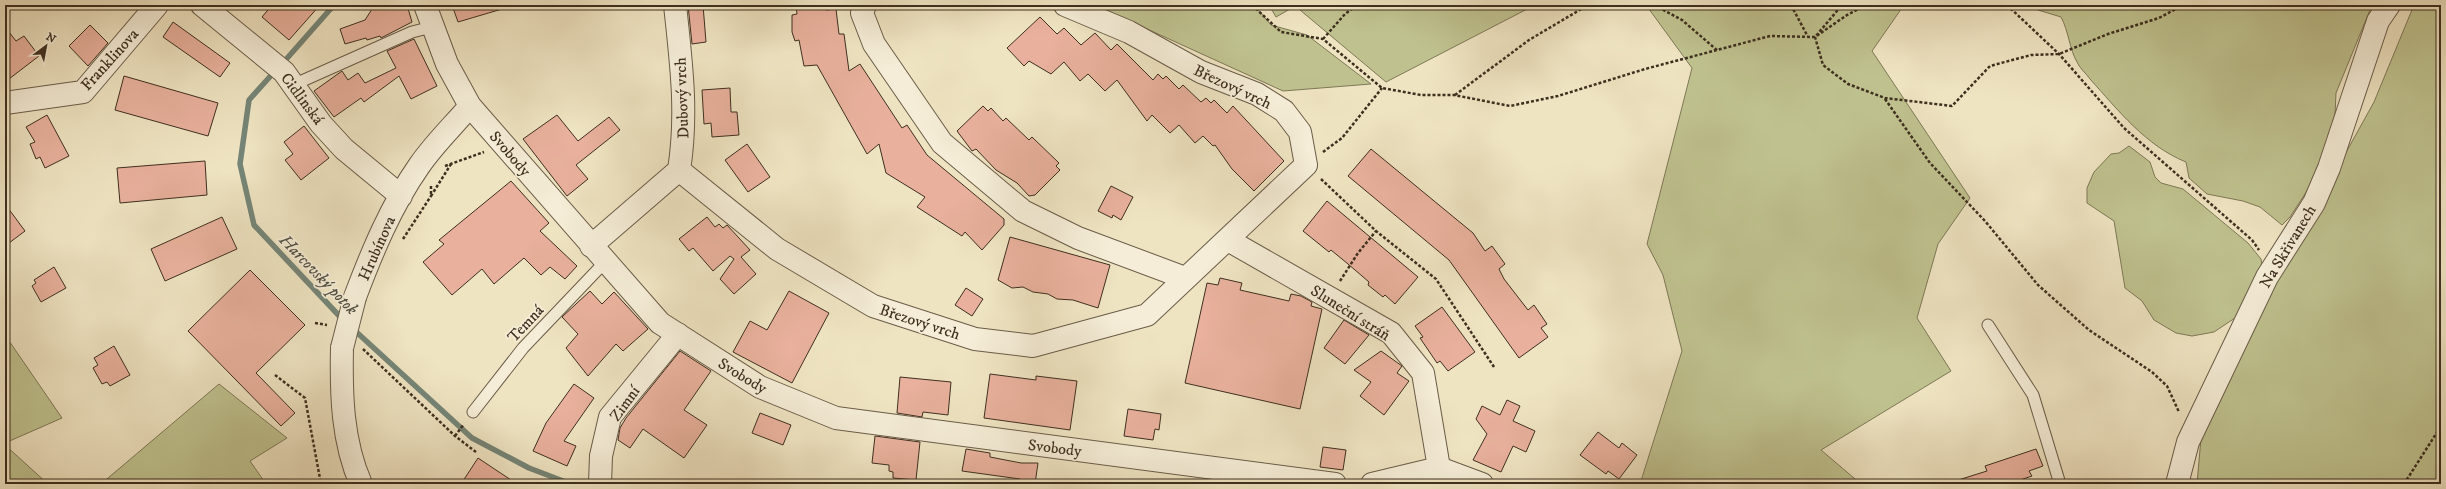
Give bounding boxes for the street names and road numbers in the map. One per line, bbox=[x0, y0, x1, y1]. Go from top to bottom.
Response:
street label: Franklinova bbox=[77, 24, 143, 95]
street label: Dubový vrch bbox=[671, 56, 693, 139]
street label: Březový vrch bbox=[1190, 60, 1275, 114]
street label: Cidlinská bbox=[276, 69, 328, 129]
street label: Svobody bbox=[485, 127, 536, 181]
street label: Na Skřivanech bbox=[2255, 201, 2321, 292]
street label: Hrubínova bbox=[354, 213, 400, 284]
street label: Sluneční stráň bbox=[1307, 280, 1395, 346]
street label: Březový vrch bbox=[877, 300, 963, 345]
street label: Temná bbox=[503, 301, 548, 347]
street label: Svobody bbox=[714, 353, 771, 398]
street label: Zimní bbox=[605, 381, 645, 425]
street label: Svobody bbox=[1027, 435, 1083, 461]

